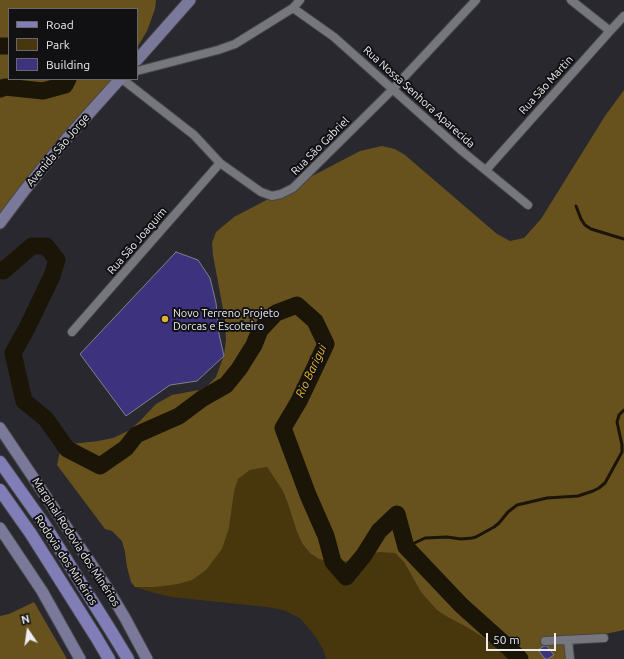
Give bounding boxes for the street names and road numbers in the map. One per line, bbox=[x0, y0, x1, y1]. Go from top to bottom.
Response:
street label: Rua Nossa Senhora Aparecida bbox=[360, 43, 478, 151]
street label: Rua São Martin bbox=[516, 53, 576, 117]
street label: Avenida São Jorge bbox=[24, 111, 92, 189]
street label: Rua São Gabriel bbox=[288, 114, 352, 178]
street label: Rua São Joaquim bbox=[104, 205, 170, 277]
street label: Marginal Rodovia dos Minérios bbox=[29, 475, 123, 609]
street label: Rodovia dos Minérios bbox=[32, 512, 100, 608]

